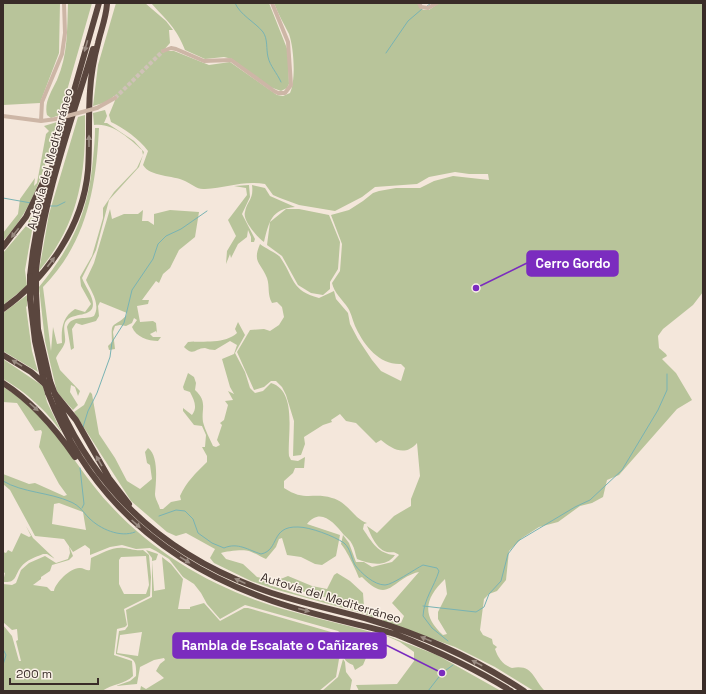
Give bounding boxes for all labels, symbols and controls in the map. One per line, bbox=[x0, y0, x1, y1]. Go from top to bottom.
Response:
one-way arrow bbox=[83, 41, 89, 53]
street label: Autovía del Mediterráneo bbox=[23, 87, 77, 231]
one-way arrow bbox=[86, 134, 92, 147]
one-way arrow bbox=[11, 227, 20, 238]
callout: Cerro Gordo bbox=[527, 251, 618, 276]
text: Cerro Gordo bbox=[536, 255, 611, 272]
one-way arrow bbox=[47, 257, 55, 268]
one-way arrow bbox=[11, 359, 23, 366]
one-way arrow bbox=[29, 402, 39, 412]
one-way arrow bbox=[96, 455, 102, 467]
one-way arrow bbox=[131, 519, 141, 528]
one-way arrow bbox=[179, 557, 191, 564]
street label: Autovía del Mediterráneo bbox=[259, 569, 403, 627]
one-way arrow bbox=[234, 578, 246, 584]
one-way arrow bbox=[299, 607, 311, 613]
callout: Rambla de Escalate o Cañizares bbox=[173, 633, 386, 658]
one-way arrow bbox=[419, 636, 431, 642]
text: Rambla de Escalate o Cañizares bbox=[182, 637, 379, 654]
scale bar bbox=[10, 660, 98, 686]
one-way arrow bbox=[471, 660, 483, 667]
text: 200 m bbox=[16, 666, 52, 682]

